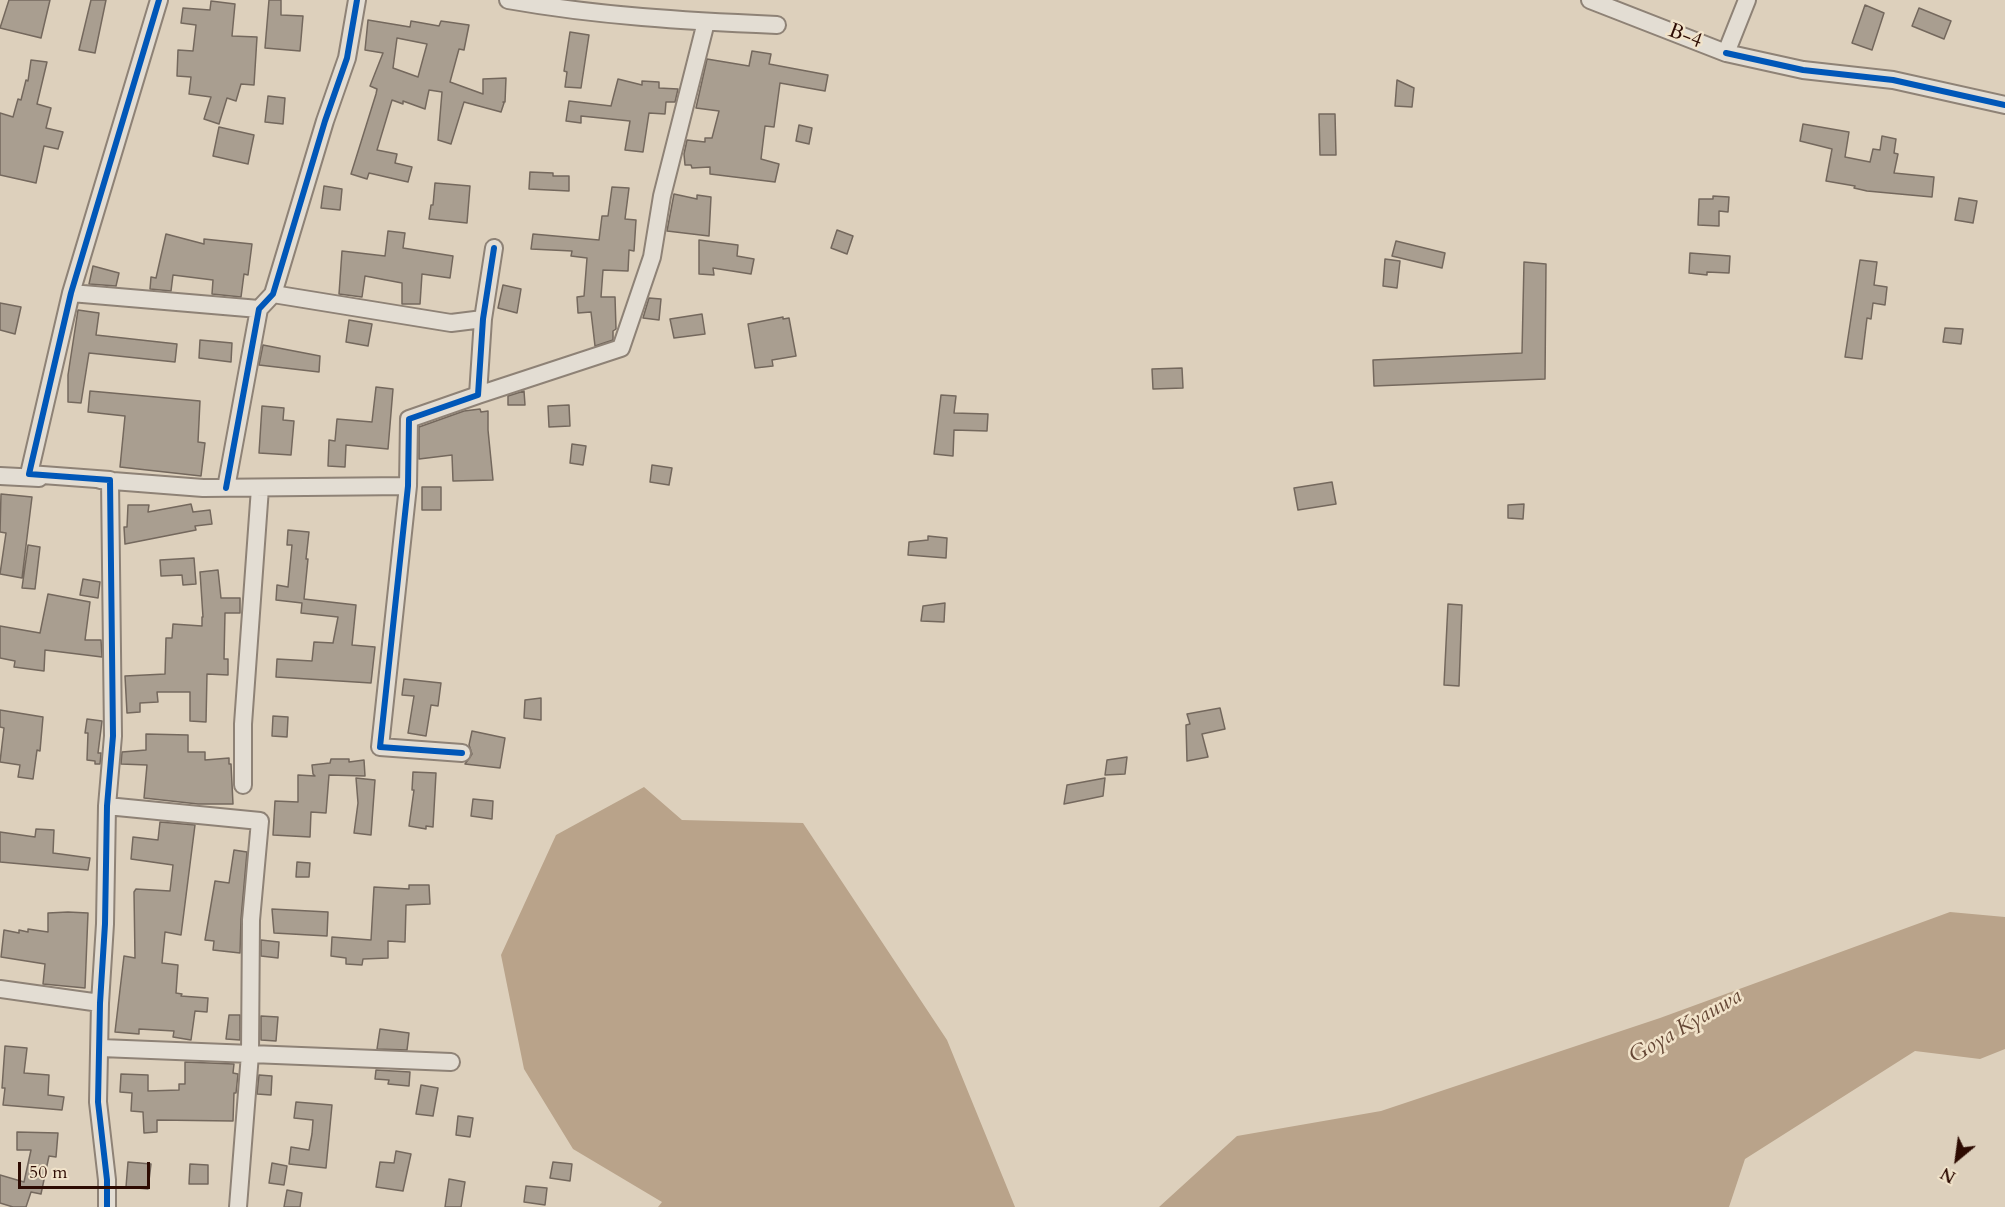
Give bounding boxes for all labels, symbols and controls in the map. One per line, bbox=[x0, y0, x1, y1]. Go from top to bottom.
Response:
street label: B-4 bbox=[1664, 19, 1706, 55]
water label: Goya Kyauwa bbox=[1625, 984, 1747, 1070]
north arrow bbox=[1927, 1129, 1987, 1189]
scale bar bbox=[21, 1150, 153, 1188]
text: 50 m bbox=[29, 1160, 68, 1185]
text: N bbox=[1937, 1162, 1960, 1188]

